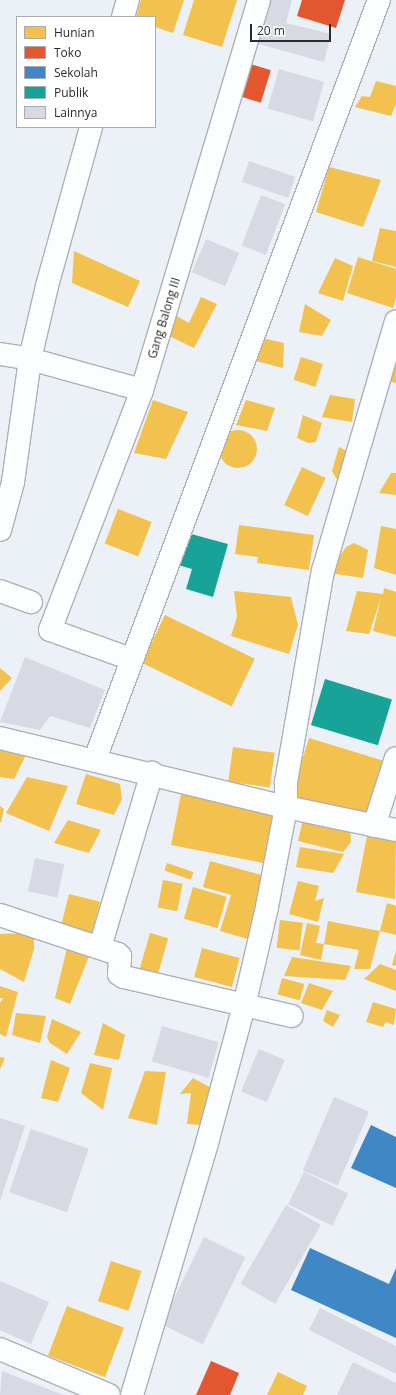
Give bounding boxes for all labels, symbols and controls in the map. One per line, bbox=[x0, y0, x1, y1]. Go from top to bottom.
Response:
legend bbox=[16, 16, 156, 128]
scale bar bbox=[252, 16, 333, 42]
text: 20 m bbox=[257, 22, 285, 39]
text: Hunian bbox=[54, 24, 95, 41]
text: Toko bbox=[54, 44, 81, 61]
text: Sekolah bbox=[54, 64, 98, 81]
text: Publik bbox=[54, 84, 88, 101]
text: Lainnya bbox=[54, 104, 97, 121]
street label: Gang Balong III bbox=[145, 276, 183, 360]

